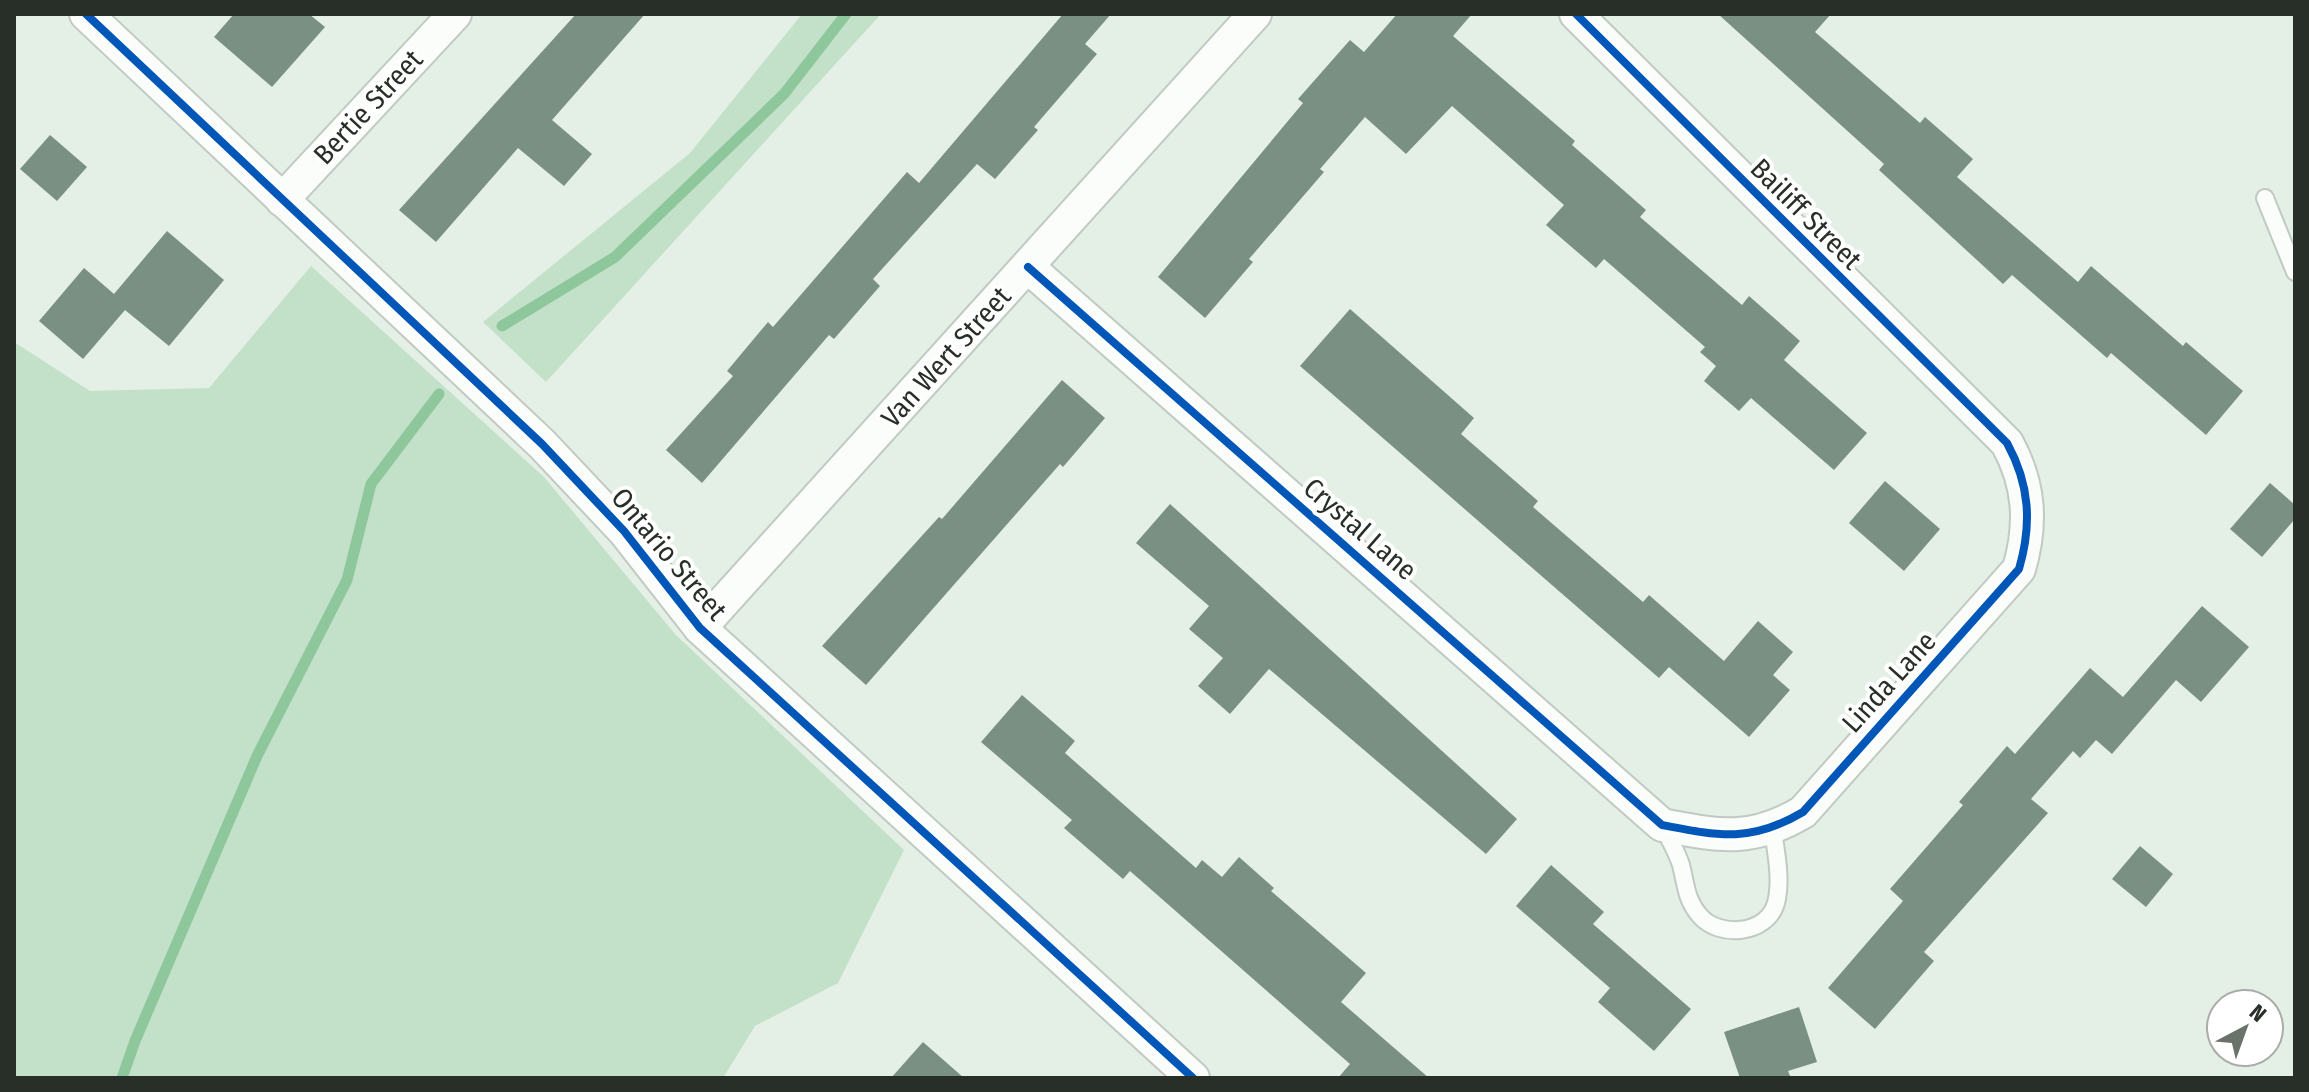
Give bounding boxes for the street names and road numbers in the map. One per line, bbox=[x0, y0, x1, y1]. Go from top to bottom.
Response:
street label: Bertie Street bbox=[307, 42, 430, 171]
street label: Bailiff Street bbox=[1744, 152, 1869, 277]
street label: Van Wert Street bbox=[874, 280, 1018, 434]
street label: Crystal Lane bbox=[1297, 471, 1423, 587]
street label: Ontario Street bbox=[604, 481, 734, 627]
street label: Linda Lane bbox=[1835, 625, 1943, 739]

